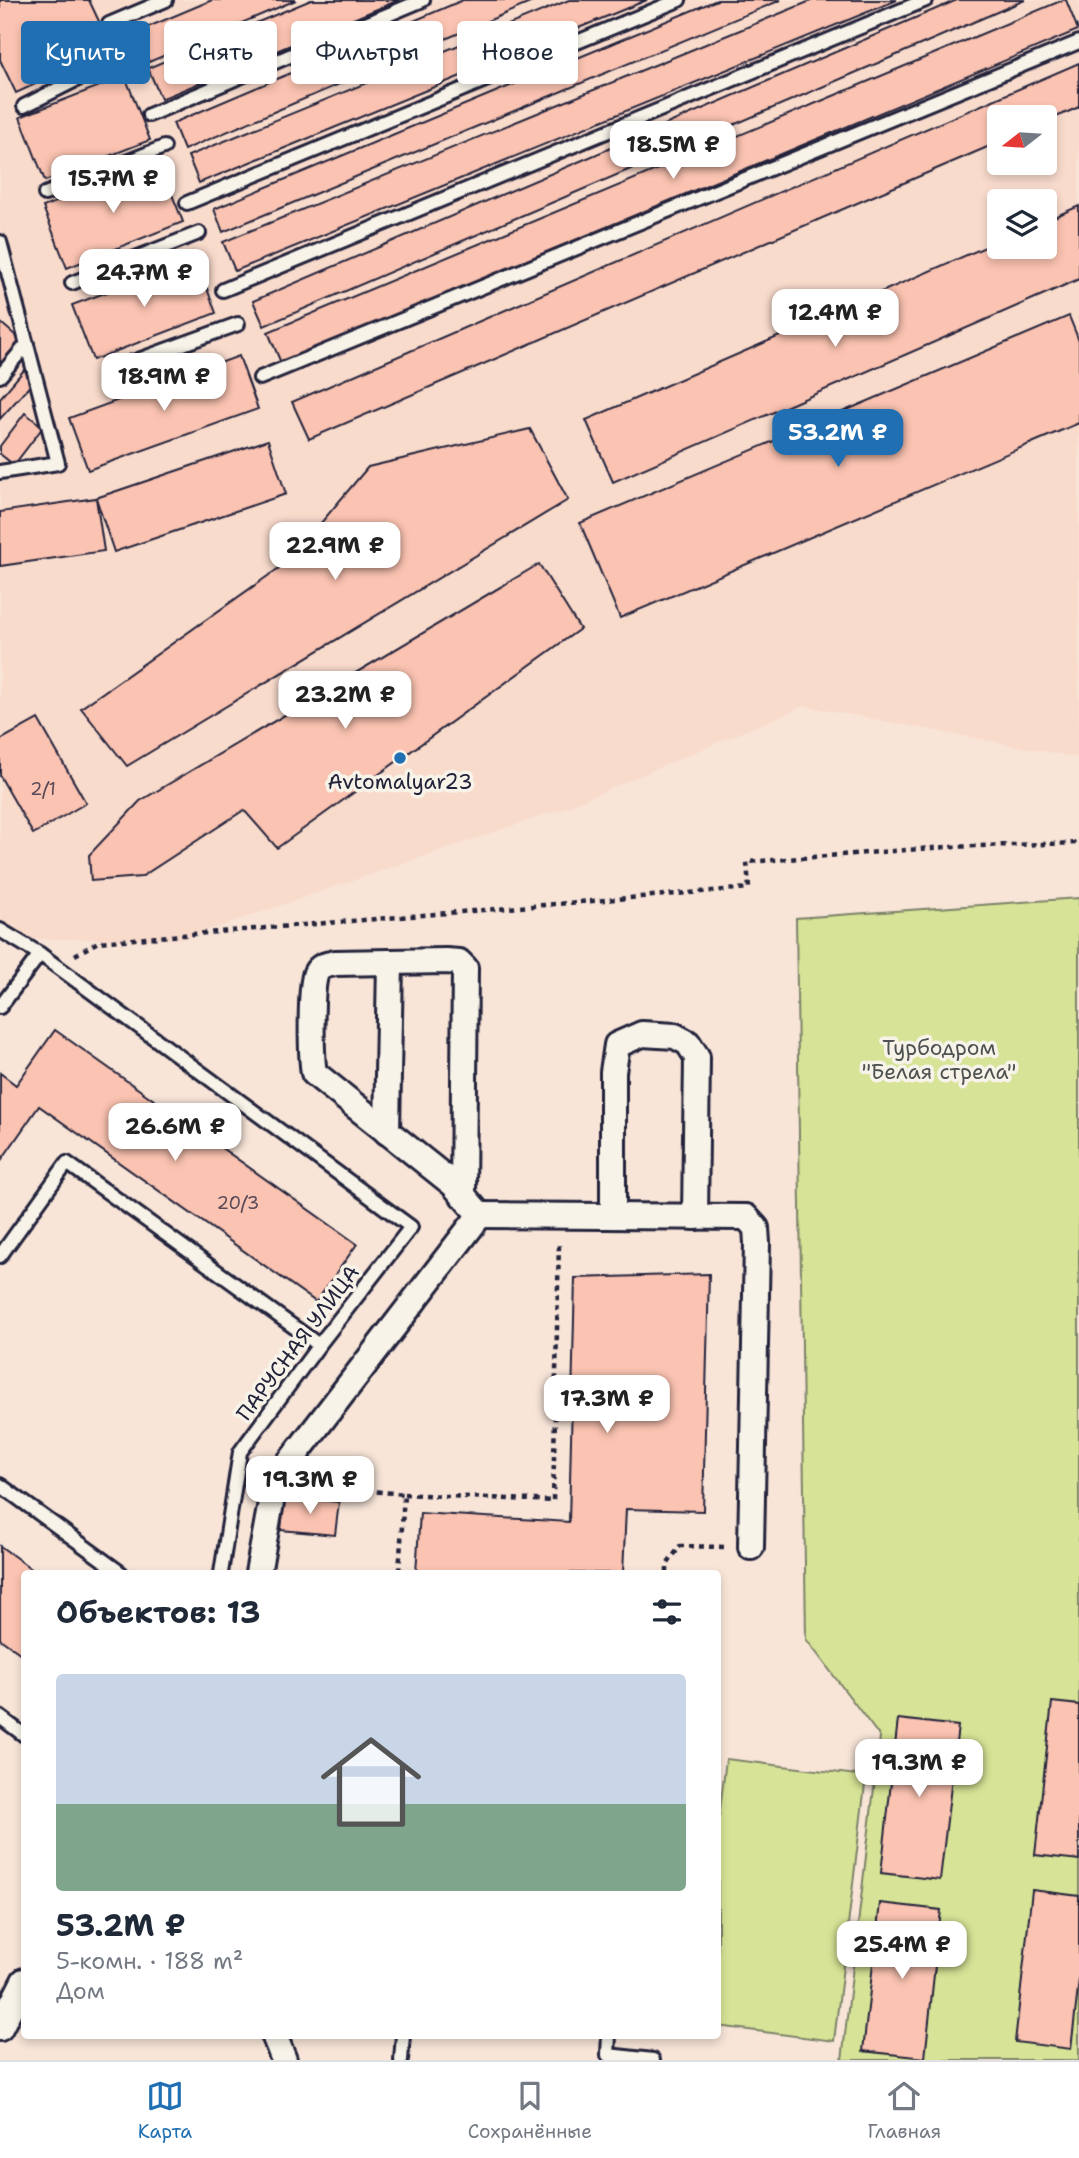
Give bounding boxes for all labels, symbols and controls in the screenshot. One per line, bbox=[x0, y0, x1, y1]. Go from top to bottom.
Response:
chip: Купить bbox=[21, 21, 150, 84]
chip: Снять bbox=[164, 21, 277, 84]
chip: Фильтры bbox=[291, 21, 443, 84]
chip: Новое bbox=[457, 21, 578, 84]
north arrow bbox=[987, 105, 1057, 175]
map controls bbox=[987, 105, 1057, 259]
pin: 18.5M ₽ bbox=[608, 122, 738, 181]
text: 18.5M ₽ bbox=[626, 129, 720, 159]
pin: 15.7M ₽ bbox=[48, 156, 178, 215]
text: 15.7M ₽ bbox=[67, 163, 159, 193]
button: layers bbox=[987, 189, 1057, 259]
pin: 24.7M ₽ bbox=[79, 250, 209, 309]
text: 24.7M ₽ bbox=[95, 257, 193, 287]
pin: 12.4M ₽ bbox=[770, 290, 900, 349]
text: 12.4M ₽ bbox=[788, 297, 882, 327]
pin: 18.9M ₽ bbox=[99, 354, 229, 413]
text: 18.9M ₽ bbox=[117, 361, 211, 391]
pin: 53.2M ₽ bbox=[773, 410, 903, 469]
text: 53.2M ₽ bbox=[788, 417, 888, 447]
pin: 22.9M ₽ bbox=[270, 522, 400, 582]
text: 22.9M ₽ bbox=[285, 530, 385, 560]
pin: 23.2M ₽ bbox=[280, 672, 410, 731]
text: 23.2M ₽ bbox=[294, 679, 396, 709]
marker: Avtomalyar23 bbox=[392, 750, 408, 766]
place label: Avtomalyar23 bbox=[327, 768, 473, 796]
house number: 2/1 bbox=[30, 777, 56, 801]
park label: Турбодром "Белая стрела" bbox=[862, 1034, 1016, 1086]
pin: 26.6M ₽ bbox=[110, 1104, 240, 1163]
text: 26.6M ₽ bbox=[124, 1111, 226, 1141]
house number: 20/3 bbox=[217, 1191, 259, 1215]
street label: ПАРУСНАЯ УЛИЦА bbox=[230, 1259, 366, 1427]
pin: 17.3M ₽ bbox=[542, 1376, 672, 1435]
text: 17.3M ₽ bbox=[560, 1383, 654, 1413]
pin: 19.3M ₽ bbox=[245, 1456, 375, 1516]
text: 19.3M ₽ bbox=[262, 1464, 358, 1494]
text: Объектов: 13 bbox=[56, 1592, 261, 1633]
icon: filters bbox=[648, 1593, 686, 1631]
icon: home bbox=[308, 1719, 434, 1845]
pin: 19.3M ₽ bbox=[854, 1740, 984, 1799]
text: 19.3M ₽ bbox=[871, 1747, 967, 1777]
text: 53.2M ₽ bbox=[56, 1905, 186, 1946]
pin: 25.4M ₽ bbox=[837, 1922, 967, 1981]
text: 25.4M ₽ bbox=[853, 1929, 951, 1959]
text: 5-комн. · 188 m² bbox=[56, 1946, 243, 1976]
text: Дом bbox=[56, 1976, 105, 2006]
tab: Карта bbox=[138, 2077, 192, 2144]
tab: Сохранённые bbox=[468, 2077, 592, 2144]
tab: Главная bbox=[868, 2077, 941, 2144]

